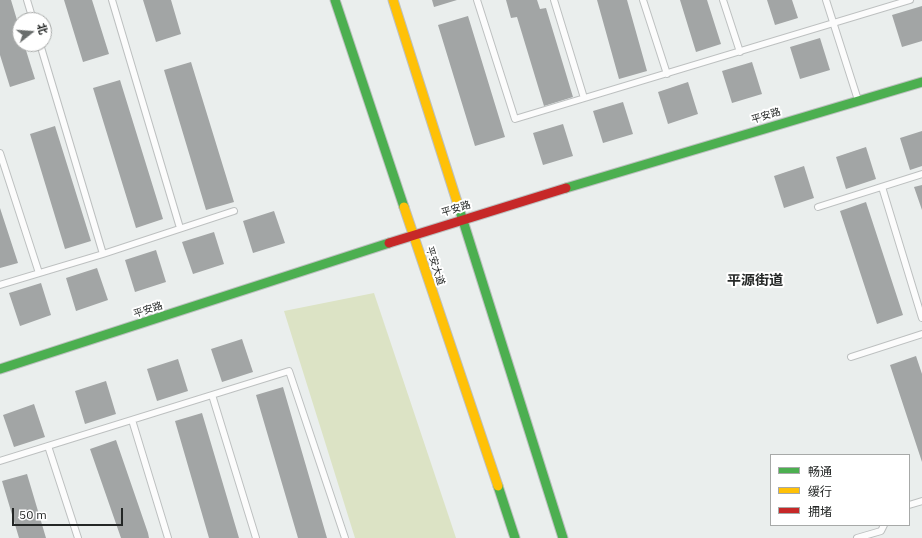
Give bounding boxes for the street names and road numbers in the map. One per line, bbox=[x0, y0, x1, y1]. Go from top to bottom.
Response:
street label: 平安路 bbox=[750, 106, 782, 126]
street label: 平安路 bbox=[440, 199, 472, 219]
street label: 平安大道 bbox=[423, 245, 447, 287]
street label: 平安路 bbox=[132, 300, 164, 320]

